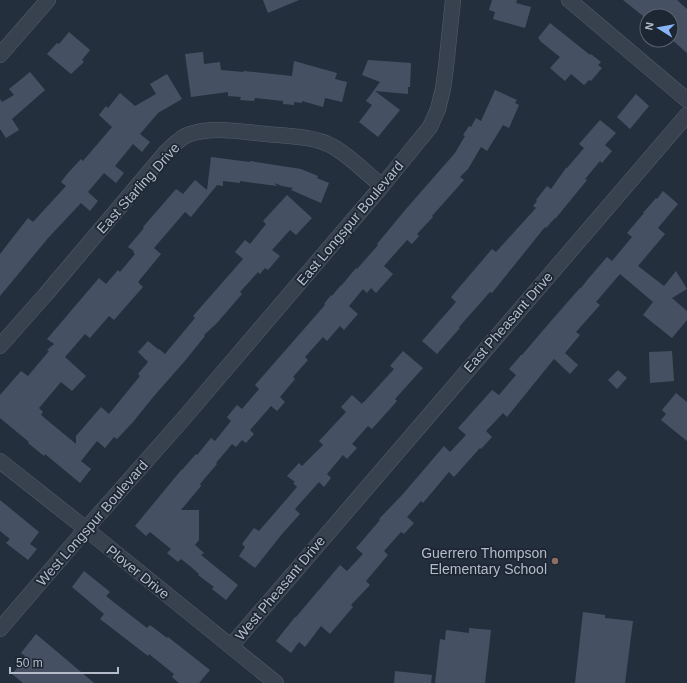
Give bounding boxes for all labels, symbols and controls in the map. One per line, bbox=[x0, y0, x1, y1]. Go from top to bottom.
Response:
north arrow bbox=[639, 8, 679, 48]
text: N bbox=[643, 21, 656, 31]
street label: East Starling Drive bbox=[93, 139, 183, 236]
street label: East Longspur Boulevard bbox=[293, 158, 407, 288]
street label: East Pheasant Drive bbox=[460, 268, 556, 375]
street label: West Longspur Boulevard bbox=[33, 457, 151, 589]
street label: West Pheasant Drive bbox=[232, 532, 328, 643]
street label: Plover Drive bbox=[103, 542, 173, 602]
place label: Guerrero Thompson Elementary School bbox=[421, 545, 547, 577]
marker: Guerrero Thompson Elementary School bbox=[550, 556, 560, 566]
scale bar bbox=[10, 649, 118, 675]
text: 50 m bbox=[16, 656, 43, 670]

